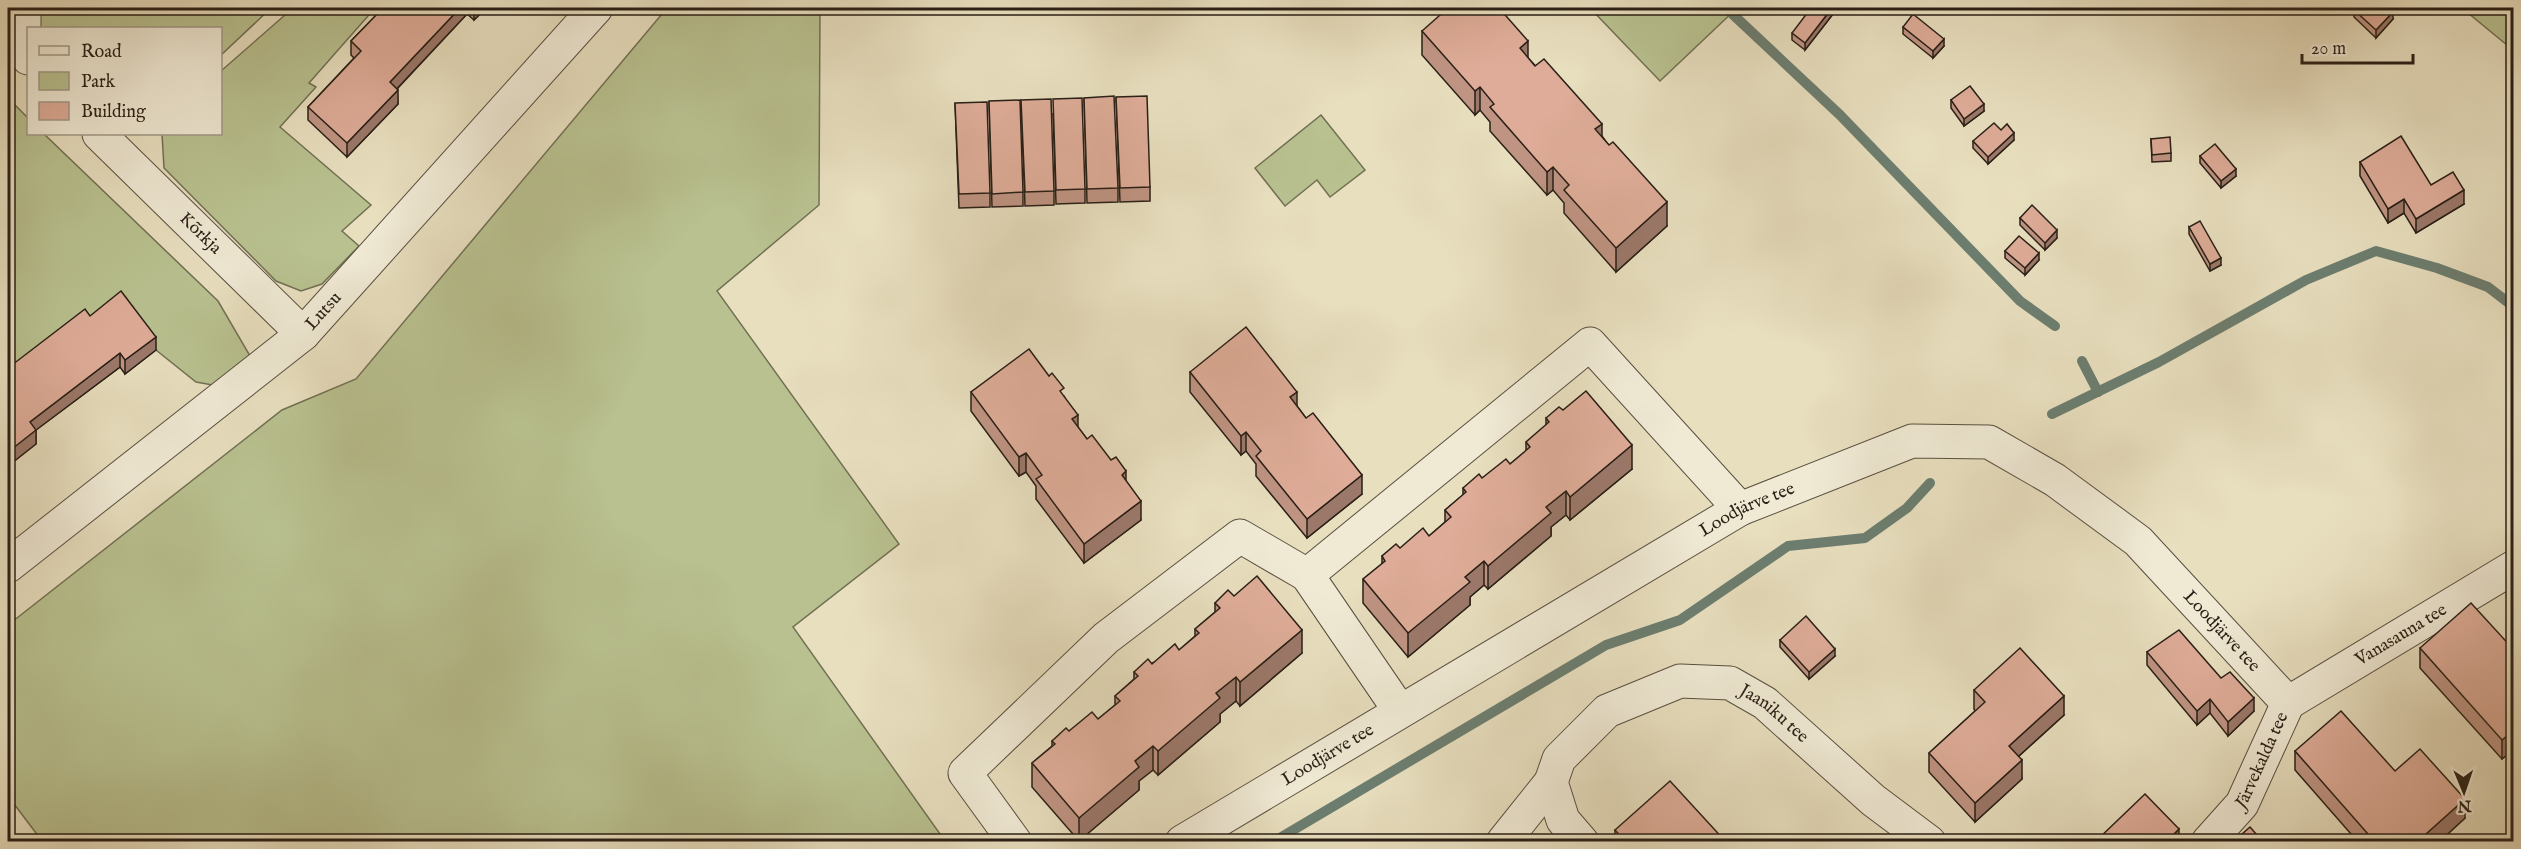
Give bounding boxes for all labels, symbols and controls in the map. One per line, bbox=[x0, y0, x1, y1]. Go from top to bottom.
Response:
legend bbox=[27, 27, 222, 135]
scale bar bbox=[2302, 27, 2413, 65]
text: 20 m bbox=[2311, 38, 2346, 61]
text: Road bbox=[81, 41, 122, 64]
text: Park bbox=[81, 71, 116, 94]
text: Building bbox=[81, 101, 146, 124]
street label: Kõrkja bbox=[174, 207, 227, 260]
street label: Lutsu bbox=[300, 287, 347, 335]
street label: Loodjärve tee bbox=[1695, 477, 1798, 542]
street label: Loodjärve tee bbox=[2178, 586, 2265, 677]
street label: Vanasauna tee bbox=[2350, 598, 2451, 672]
street label: Jaaniku tee bbox=[1734, 678, 1813, 748]
street label: Järvekalda tee bbox=[2230, 708, 2294, 816]
street label: Loodjärve tee bbox=[1278, 718, 1378, 791]
north arrow bbox=[2434, 762, 2494, 822]
text: N bbox=[2457, 795, 2473, 815]

